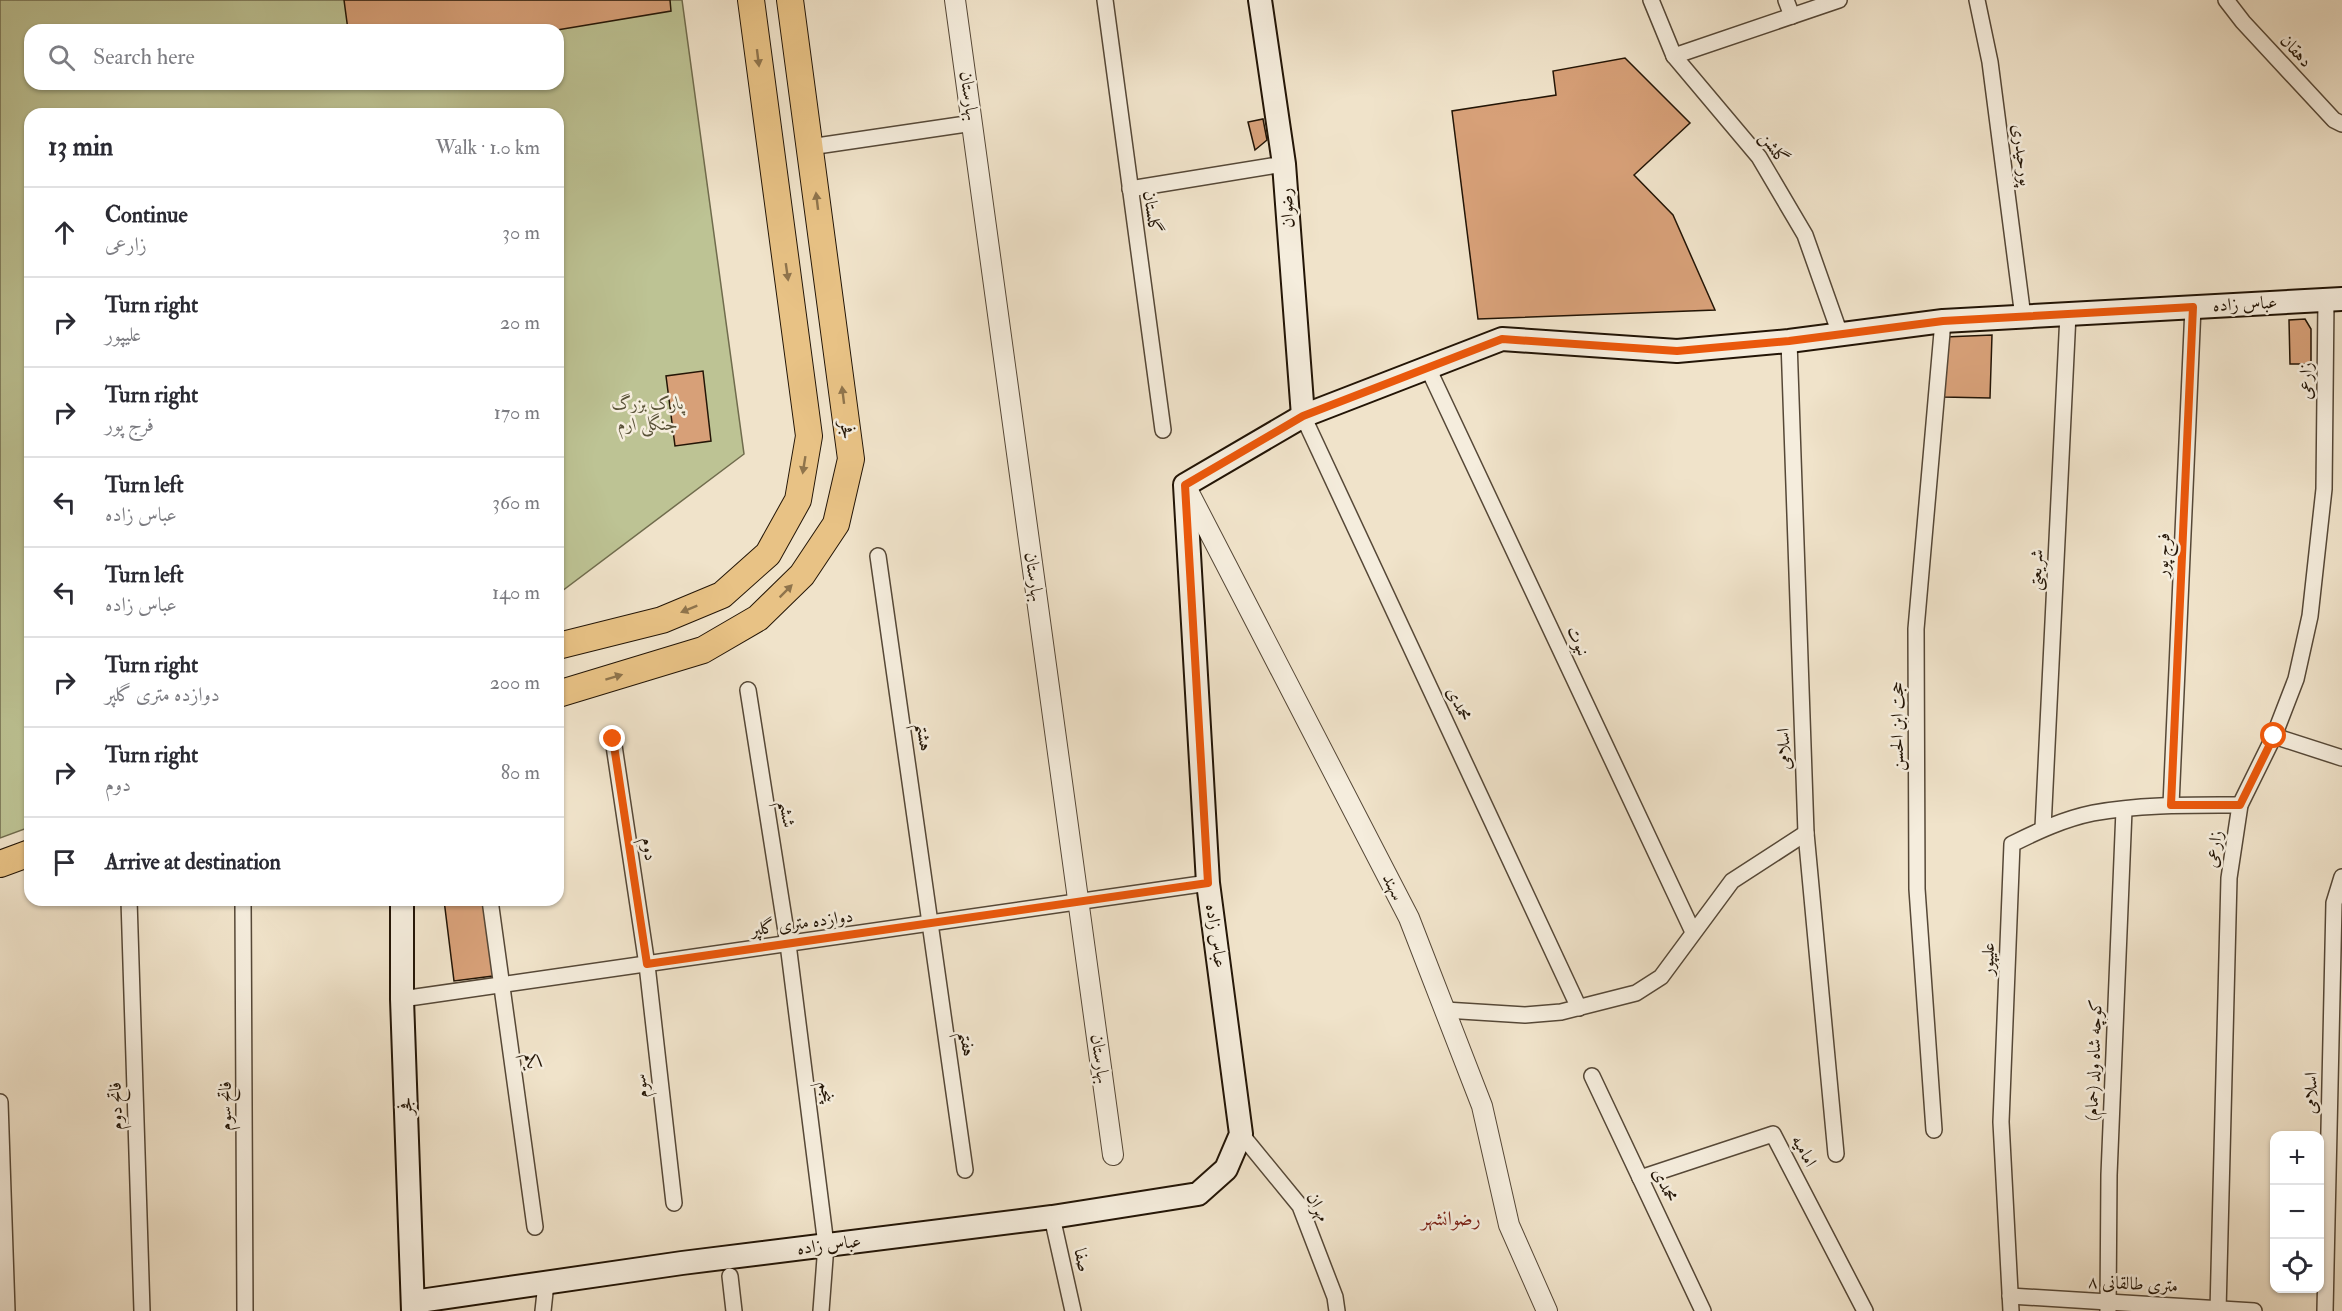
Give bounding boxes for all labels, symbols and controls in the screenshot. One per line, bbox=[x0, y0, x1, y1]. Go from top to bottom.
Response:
search box bbox=[24, 24, 564, 90]
street label: دهقان bbox=[2275, 29, 2317, 73]
icon: search bbox=[45, 41, 78, 74]
text: Search here bbox=[93, 43, 195, 71]
one-way arrow bbox=[754, 49, 763, 68]
street label: بهارستان bbox=[954, 70, 984, 122]
street label: پورحیدری bbox=[2006, 123, 2037, 189]
street label: گلشن bbox=[1754, 127, 1794, 169]
text: 13 min bbox=[48, 131, 113, 163]
text: Walk · 1.0 km bbox=[436, 135, 540, 160]
street label: رضوان bbox=[1274, 187, 1300, 229]
street label: گلستان bbox=[1138, 189, 1166, 235]
one-way arrow bbox=[813, 192, 822, 211]
text: Continue bbox=[105, 201, 188, 229]
icon: ahead bbox=[48, 216, 81, 249]
text: 30 m bbox=[502, 220, 540, 245]
text: زارعی bbox=[105, 232, 147, 257]
one-way arrow bbox=[782, 263, 791, 282]
text: Turn right bbox=[105, 291, 198, 319]
street label: عباس زاده bbox=[2212, 291, 2278, 317]
icon: right bbox=[48, 306, 81, 339]
text: 20 m bbox=[500, 310, 540, 335]
text: علیپور bbox=[105, 322, 141, 347]
street label: زارعی bbox=[2294, 362, 2318, 400]
text: Turn right bbox=[105, 381, 198, 409]
one-way arrow bbox=[838, 385, 847, 404]
park label: پارک بزرگ جنگلی ارم bbox=[612, 392, 686, 440]
icon: right bbox=[48, 396, 81, 429]
text: 170 m bbox=[494, 400, 540, 425]
text: فرج پور bbox=[105, 412, 154, 437]
street label: فجر bbox=[834, 418, 860, 440]
one-way arrow bbox=[799, 456, 808, 475]
text: Turn left bbox=[105, 471, 184, 499]
icon: left bbox=[48, 486, 81, 519]
text: 360 m bbox=[492, 490, 540, 515]
text: عباس زاده bbox=[105, 502, 177, 527]
street label: فرج پور bbox=[2150, 532, 2180, 580]
street label: شریعتی bbox=[2023, 549, 2050, 591]
street label: بهارستان bbox=[1019, 551, 1049, 603]
text: Turn left bbox=[105, 561, 184, 589]
icon: left bbox=[48, 576, 81, 609]
text: 140 m bbox=[492, 580, 540, 605]
one-way arrow bbox=[778, 585, 792, 599]
text: عباس زاده bbox=[105, 592, 177, 617]
one-way arrow bbox=[679, 604, 697, 614]
street label: نبوت bbox=[1561, 622, 1595, 660]
text: Turn right bbox=[105, 651, 198, 679]
icon: right bbox=[48, 666, 81, 699]
text: 200 m bbox=[490, 670, 540, 695]
one-way arrow bbox=[605, 672, 623, 681]
street label: حجت ابن الحسن bbox=[1886, 681, 1909, 771]
text: دوازده متری گلپر bbox=[105, 682, 220, 707]
street label: محمدی bbox=[1441, 683, 1477, 725]
street label: هشتم bbox=[905, 721, 937, 754]
route start bbox=[2260, 722, 2286, 748]
route end bbox=[599, 725, 625, 751]
street label: اسلامی bbox=[1772, 727, 1796, 770]
text: Turn right bbox=[105, 741, 198, 769]
icon: right bbox=[48, 756, 81, 789]
text: 80 m bbox=[501, 760, 540, 785]
text: دوم bbox=[105, 772, 131, 797]
street label: ششم bbox=[768, 799, 800, 830]
street label: زارعی bbox=[2200, 829, 2228, 869]
street label: دوم bbox=[632, 836, 662, 863]
icon: arrive bbox=[48, 846, 81, 879]
text: Arrive at destination bbox=[105, 848, 281, 876]
street label: سهند bbox=[1377, 870, 1409, 904]
street label: عباس زاده bbox=[1200, 902, 1232, 970]
street label: دوازده متری گلپر bbox=[747, 904, 855, 942]
street label: علیپور bbox=[1976, 942, 2000, 978]
street label: کوچه شاه ولد (حمام) bbox=[2080, 999, 2112, 1121]
street label: هفتم bbox=[948, 1030, 980, 1059]
street label: بهارستان bbox=[1085, 1033, 1115, 1085]
street label: یکم bbox=[515, 1052, 545, 1073]
street label: سوم bbox=[628, 1072, 658, 1100]
street label: اسلامی bbox=[2299, 1072, 2323, 1114]
street label: پنجم bbox=[809, 1080, 840, 1106]
street label: فاتح دوم bbox=[104, 1081, 132, 1131]
street label: فاتح سوم bbox=[214, 1081, 241, 1131]
street label: فجر bbox=[394, 1097, 418, 1117]
street label: امامیه bbox=[1786, 1131, 1822, 1171]
map controls bbox=[2270, 1131, 2324, 1293]
button: + bbox=[2270, 1131, 2324, 1185]
street label: محمدی bbox=[1647, 1164, 1683, 1206]
button: − bbox=[2270, 1185, 2324, 1239]
street label: مهران bbox=[1301, 1188, 1335, 1226]
district label: رضوانشهر bbox=[1419, 1206, 1481, 1231]
street label: عباس زاده bbox=[796, 1230, 862, 1260]
button: locate bbox=[2270, 1239, 2324, 1293]
street label: صفا bbox=[1068, 1246, 1096, 1274]
street label: ۸ متری طالقانی bbox=[2087, 1270, 2179, 1298]

